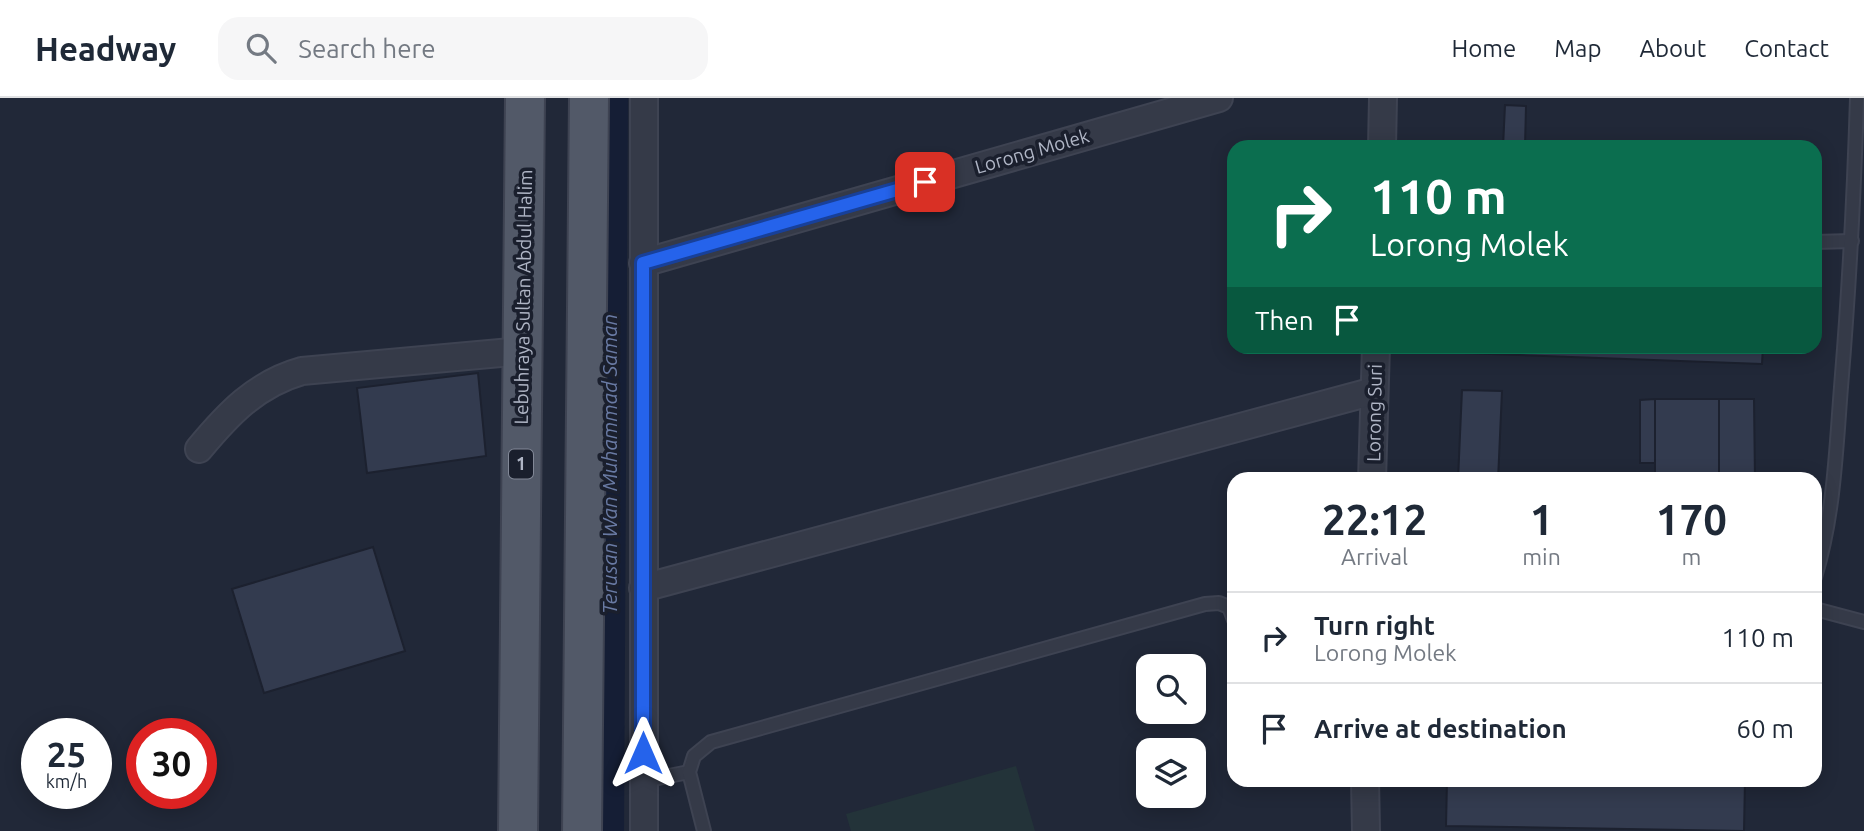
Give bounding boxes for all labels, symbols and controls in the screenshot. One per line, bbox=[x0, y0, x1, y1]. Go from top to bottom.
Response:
search box bbox=[218, 17, 708, 80]
icon: search bbox=[242, 29, 280, 67]
text: Headway bbox=[35, 30, 176, 67]
text: Search here bbox=[298, 34, 436, 63]
text: Home bbox=[1451, 35, 1516, 62]
text: Map bbox=[1554, 35, 1601, 62]
text: About bbox=[1639, 35, 1706, 62]
text: Contact bbox=[1744, 35, 1829, 62]
street label: Lorong Molek bbox=[972, 124, 1092, 178]
pin bbox=[895, 152, 955, 212]
icon: arrive bbox=[906, 163, 944, 201]
icon: right bbox=[1255, 168, 1346, 259]
text: 110 m bbox=[1370, 168, 1507, 223]
street label: Lebuhraya Sultan Abdul Halim bbox=[510, 169, 536, 425]
text: Lorong Molek bbox=[1370, 226, 1569, 262]
icon: arrive bbox=[1328, 301, 1366, 339]
text: Then bbox=[1255, 306, 1314, 335]
water label: Terusan Wan Muhammad Saman bbox=[597, 314, 621, 614]
street label: Lorong Suri bbox=[1362, 364, 1386, 462]
road number: 1 bbox=[509, 450, 533, 478]
text: 22:12 bbox=[1322, 496, 1427, 543]
text: 1 bbox=[1530, 496, 1553, 543]
text: 170 bbox=[1656, 496, 1727, 543]
text: Arrival bbox=[1341, 544, 1408, 569]
text: min bbox=[1522, 544, 1561, 569]
text: m bbox=[1681, 544, 1701, 569]
text: Turn right bbox=[1314, 611, 1435, 640]
icon: right bbox=[1255, 619, 1293, 657]
text: 110 m bbox=[1722, 623, 1794, 652]
text: Lorong Molek bbox=[1314, 640, 1457, 665]
map controls bbox=[1136, 654, 1206, 808]
button: search bbox=[1136, 654, 1206, 724]
icon: arrive bbox=[1255, 710, 1293, 748]
text: Arrive at destination bbox=[1314, 714, 1567, 743]
text: 60 m bbox=[1736, 714, 1794, 743]
position arrow bbox=[606, 716, 680, 790]
speed limit sign: 30 bbox=[126, 718, 217, 809]
text: 25 bbox=[47, 734, 86, 774]
button: layers bbox=[1136, 738, 1206, 808]
text: km/h bbox=[46, 771, 87, 791]

